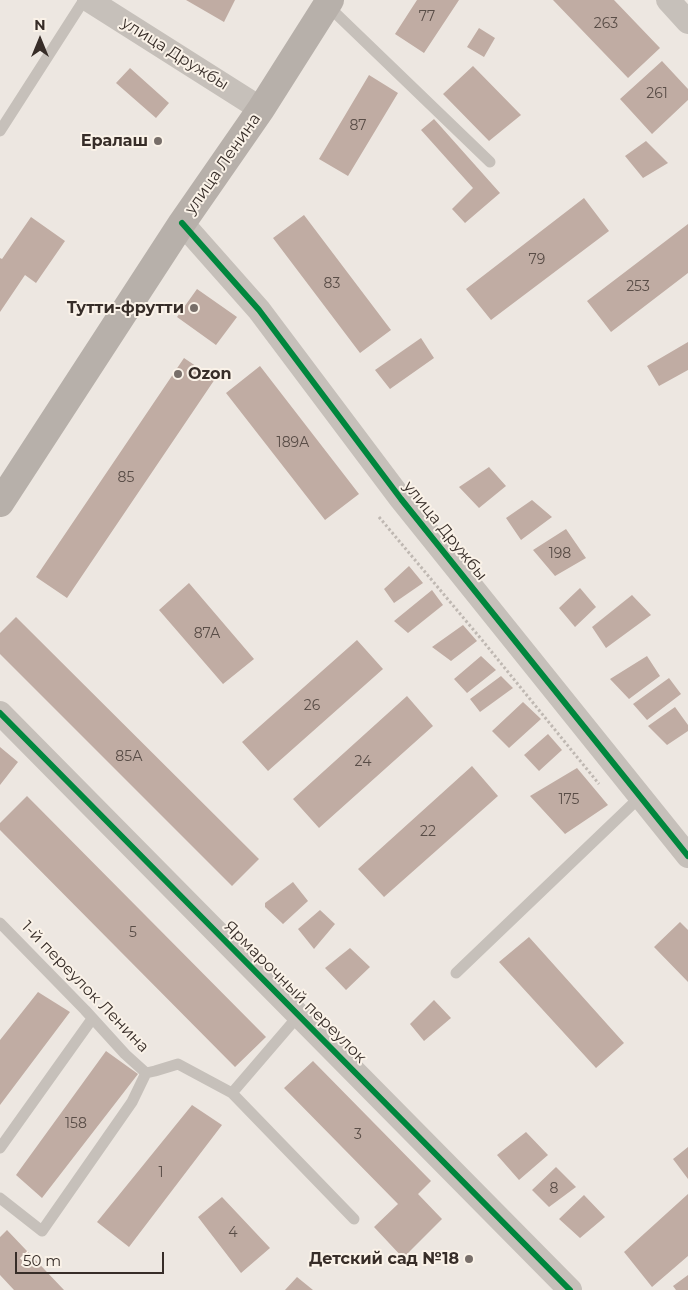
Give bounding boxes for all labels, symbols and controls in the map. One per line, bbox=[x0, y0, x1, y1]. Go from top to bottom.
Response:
house number: 77 bbox=[419, 9, 435, 25]
street label: улица Дружбы bbox=[118, 13, 232, 95]
north arrow bbox=[15, 15, 65, 65]
text: N bbox=[34, 16, 46, 34]
house number: 263 bbox=[594, 16, 618, 32]
house number: 261 bbox=[646, 86, 668, 102]
street label: улица Ленина bbox=[181, 110, 265, 218]
house number: 87 bbox=[349, 118, 367, 134]
place label: Ералаш bbox=[81, 131, 148, 151]
marker: Ералаш bbox=[152, 135, 164, 147]
house number: 79 bbox=[529, 252, 545, 268]
house number: 83 bbox=[324, 276, 340, 292]
house number: 253 bbox=[626, 279, 650, 295]
place label: Тутти-фрутти bbox=[67, 298, 184, 318]
marker: Тутти-фрутти bbox=[188, 302, 200, 314]
place label: Ozon bbox=[188, 364, 232, 384]
marker: Ozon bbox=[172, 368, 184, 380]
house number: 189А bbox=[277, 435, 309, 451]
house number: 85 bbox=[118, 470, 134, 486]
street label: улица Дружбы bbox=[399, 477, 491, 585]
house number: 198 bbox=[549, 546, 571, 562]
house number: 87А bbox=[194, 626, 220, 642]
house number: 26 bbox=[304, 698, 320, 714]
house number: 85А bbox=[115, 749, 143, 765]
house number: 24 bbox=[355, 754, 371, 770]
house number: 175 bbox=[559, 792, 579, 808]
house number: 22 bbox=[420, 824, 436, 840]
street label: 1-й переулок Ленина bbox=[17, 917, 153, 1057]
street label: Ярмарочный переулок bbox=[220, 917, 370, 1067]
house number: 5 bbox=[129, 925, 137, 941]
house number: 158 bbox=[65, 1116, 87, 1132]
house number: 3 bbox=[354, 1127, 362, 1143]
house number: 1 bbox=[158, 1165, 164, 1181]
house number: 8 bbox=[550, 1181, 558, 1197]
house number: 4 bbox=[228, 1225, 238, 1241]
scale bar bbox=[18, 1242, 166, 1274]
place label: Детский сад №18 bbox=[309, 1249, 459, 1269]
text: 50 m bbox=[23, 1251, 61, 1270]
marker: Детский сад №18 bbox=[463, 1253, 475, 1265]

